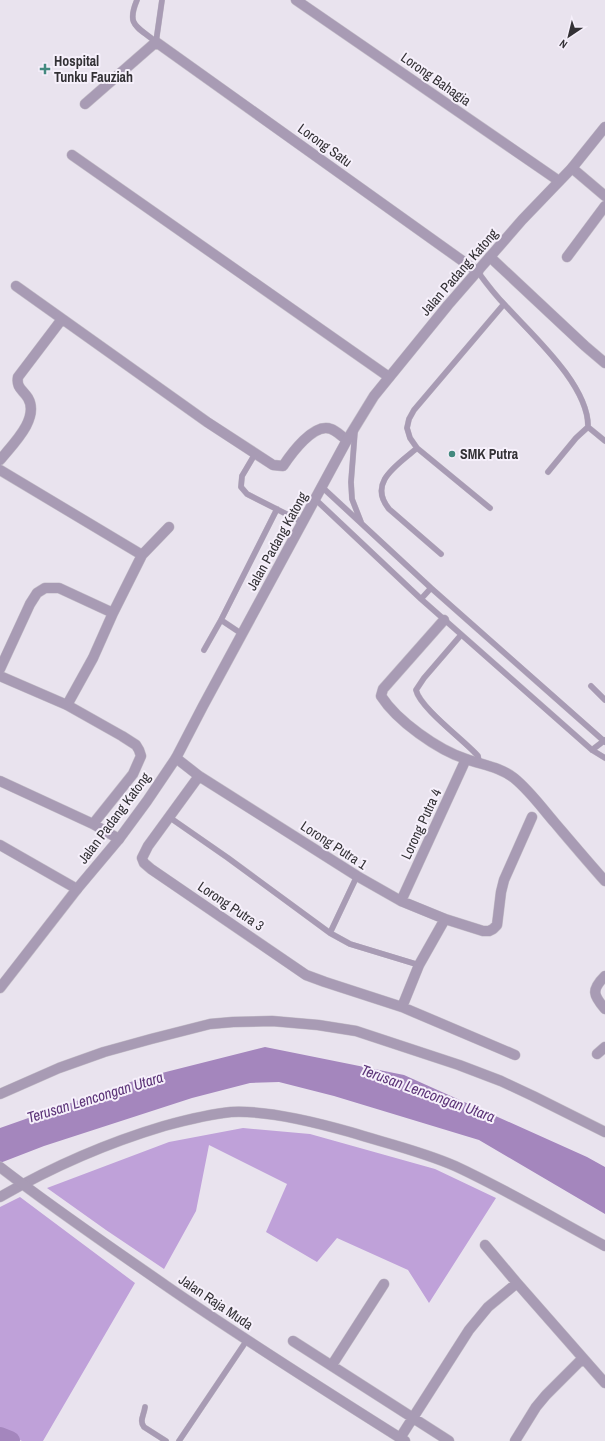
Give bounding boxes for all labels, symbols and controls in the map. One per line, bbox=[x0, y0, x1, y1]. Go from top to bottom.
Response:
north arrow bbox=[549, 16, 589, 56]
text: N bbox=[557, 37, 570, 52]
street label: Lorong Bahagia bbox=[397, 48, 475, 110]
place label: Hospital Tunku Fauziah bbox=[54, 52, 133, 86]
marker: Hospital Tunku Fauziah bbox=[39, 63, 51, 75]
street label: Lorong Satu bbox=[294, 119, 356, 171]
street label: Jalan Padang Katong bbox=[416, 224, 502, 319]
place label: SMK Putra bbox=[460, 445, 519, 463]
marker: SMK Putra bbox=[447, 449, 457, 459]
street label: Jalan Padang Katong bbox=[243, 488, 312, 593]
street label: Jalan Padang Katong bbox=[74, 768, 155, 867]
street label: Lorong Putra 4 bbox=[397, 785, 445, 862]
street label: Lorong Putra 1 bbox=[297, 817, 371, 874]
street label: Lorong Putra 3 bbox=[194, 877, 268, 935]
water label: Terusan Lencongan Utara bbox=[358, 1059, 498, 1127]
water label: Terusan Lencongan Utara bbox=[24, 1066, 166, 1128]
street label: Jalan Raja Muda bbox=[175, 1270, 257, 1334]

